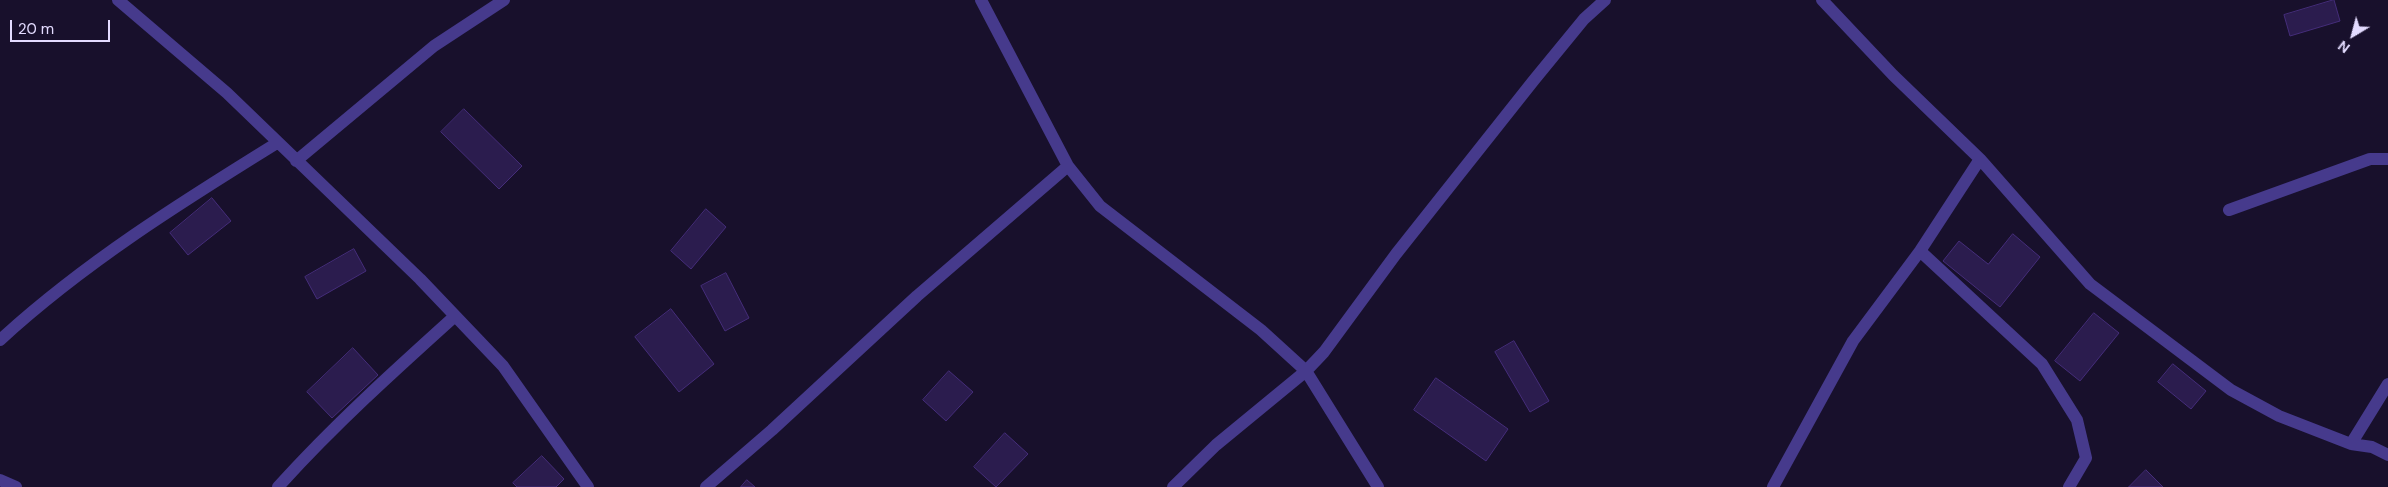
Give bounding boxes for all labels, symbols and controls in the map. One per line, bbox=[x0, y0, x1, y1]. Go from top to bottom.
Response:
scale bar bbox=[12, 10, 112, 42]
north arrow bbox=[2328, 10, 2378, 60]
text: 20 m bbox=[18, 19, 54, 39]
text: N bbox=[2334, 37, 2353, 57]

